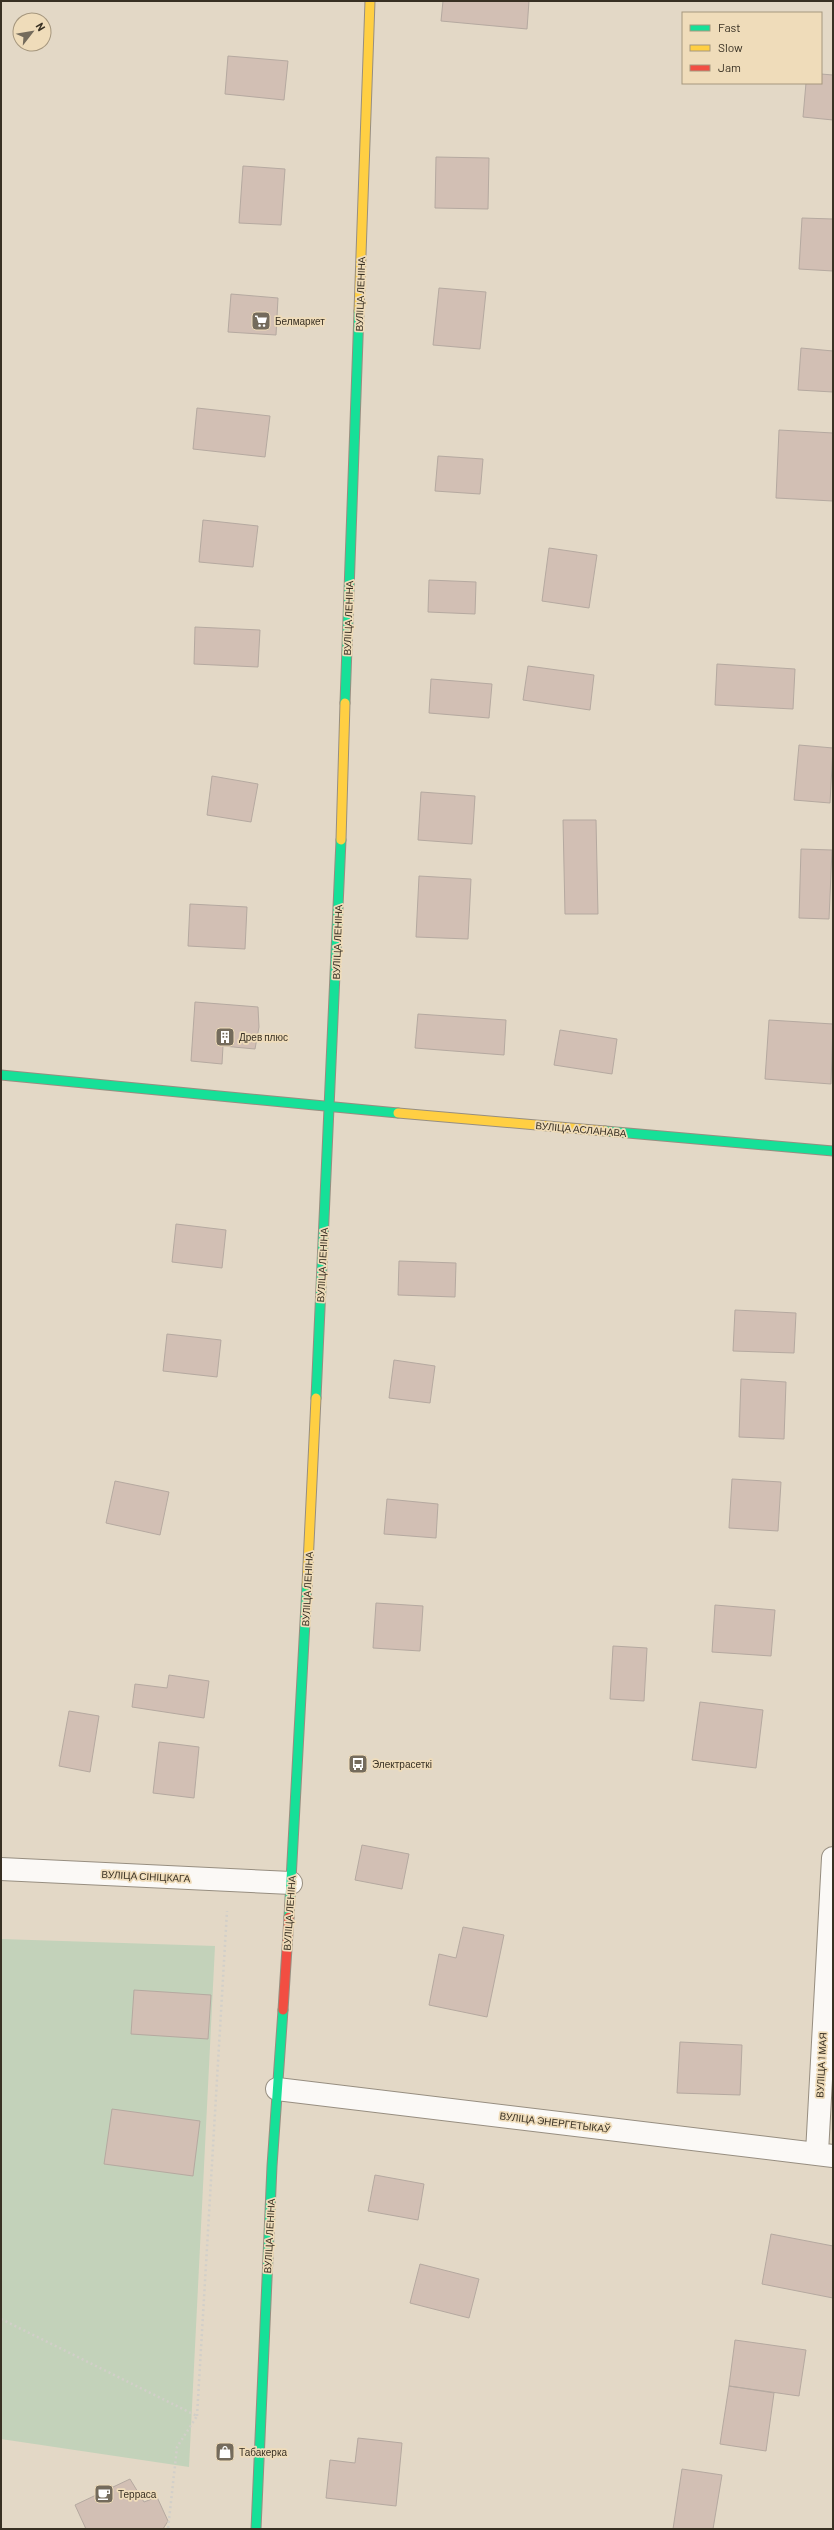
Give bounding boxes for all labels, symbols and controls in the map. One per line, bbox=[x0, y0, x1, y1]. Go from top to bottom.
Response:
north arrow bbox=[12, 12, 52, 52]
legend bbox=[682, 12, 822, 84]
text: N bbox=[34, 20, 48, 33]
text: Fast bbox=[718, 20, 741, 34]
text: Slow bbox=[718, 40, 743, 54]
text: Jam bbox=[718, 60, 741, 74]
street label: ВУЛІЦА ЛЕНІНА bbox=[353, 256, 367, 332]
supermarket icon: Белмаркет bbox=[250, 310, 272, 332]
place label: Белмаркет bbox=[275, 315, 325, 327]
street label: ВУЛІЦА ЛЕНІНА bbox=[341, 580, 355, 656]
street label: ВУЛІЦА ЛЕНІНА bbox=[330, 904, 344, 980]
building icon: Древ плюс bbox=[214, 1026, 236, 1048]
place label: Древ плюс bbox=[239, 1031, 288, 1043]
street label: ВУЛІЦА АСЛАНАВА bbox=[535, 1119, 627, 1139]
street label: ВУЛІЦА ЛЕНІНА bbox=[314, 1227, 330, 1303]
street label: ВУЛІЦА ЛЕНІНА bbox=[299, 1551, 315, 1627]
bus stop icon: Электрасеткі bbox=[347, 1753, 369, 1775]
place label: Электрасеткі bbox=[372, 1758, 432, 1770]
street label: ВУЛІЦА СІНІЦКАГА bbox=[101, 1868, 191, 1884]
street label: ВУЛІЦА ЛЕНІНА bbox=[280, 1875, 298, 1951]
street label: ВУЛІЦА 1 МАЯ bbox=[813, 2032, 829, 2098]
street label: ВУЛІЦА ЭНЕРГЕТЫКАЎ bbox=[499, 2109, 612, 2135]
street label: ВУЛІЦА ЛЕНІНА bbox=[261, 2198, 277, 2274]
shop icon: Табакерка bbox=[214, 2441, 236, 2463]
place label: Табакерка bbox=[239, 2446, 287, 2458]
cafe icon: Терраса bbox=[93, 2483, 115, 2505]
place label: Терраса bbox=[118, 2488, 157, 2500]

